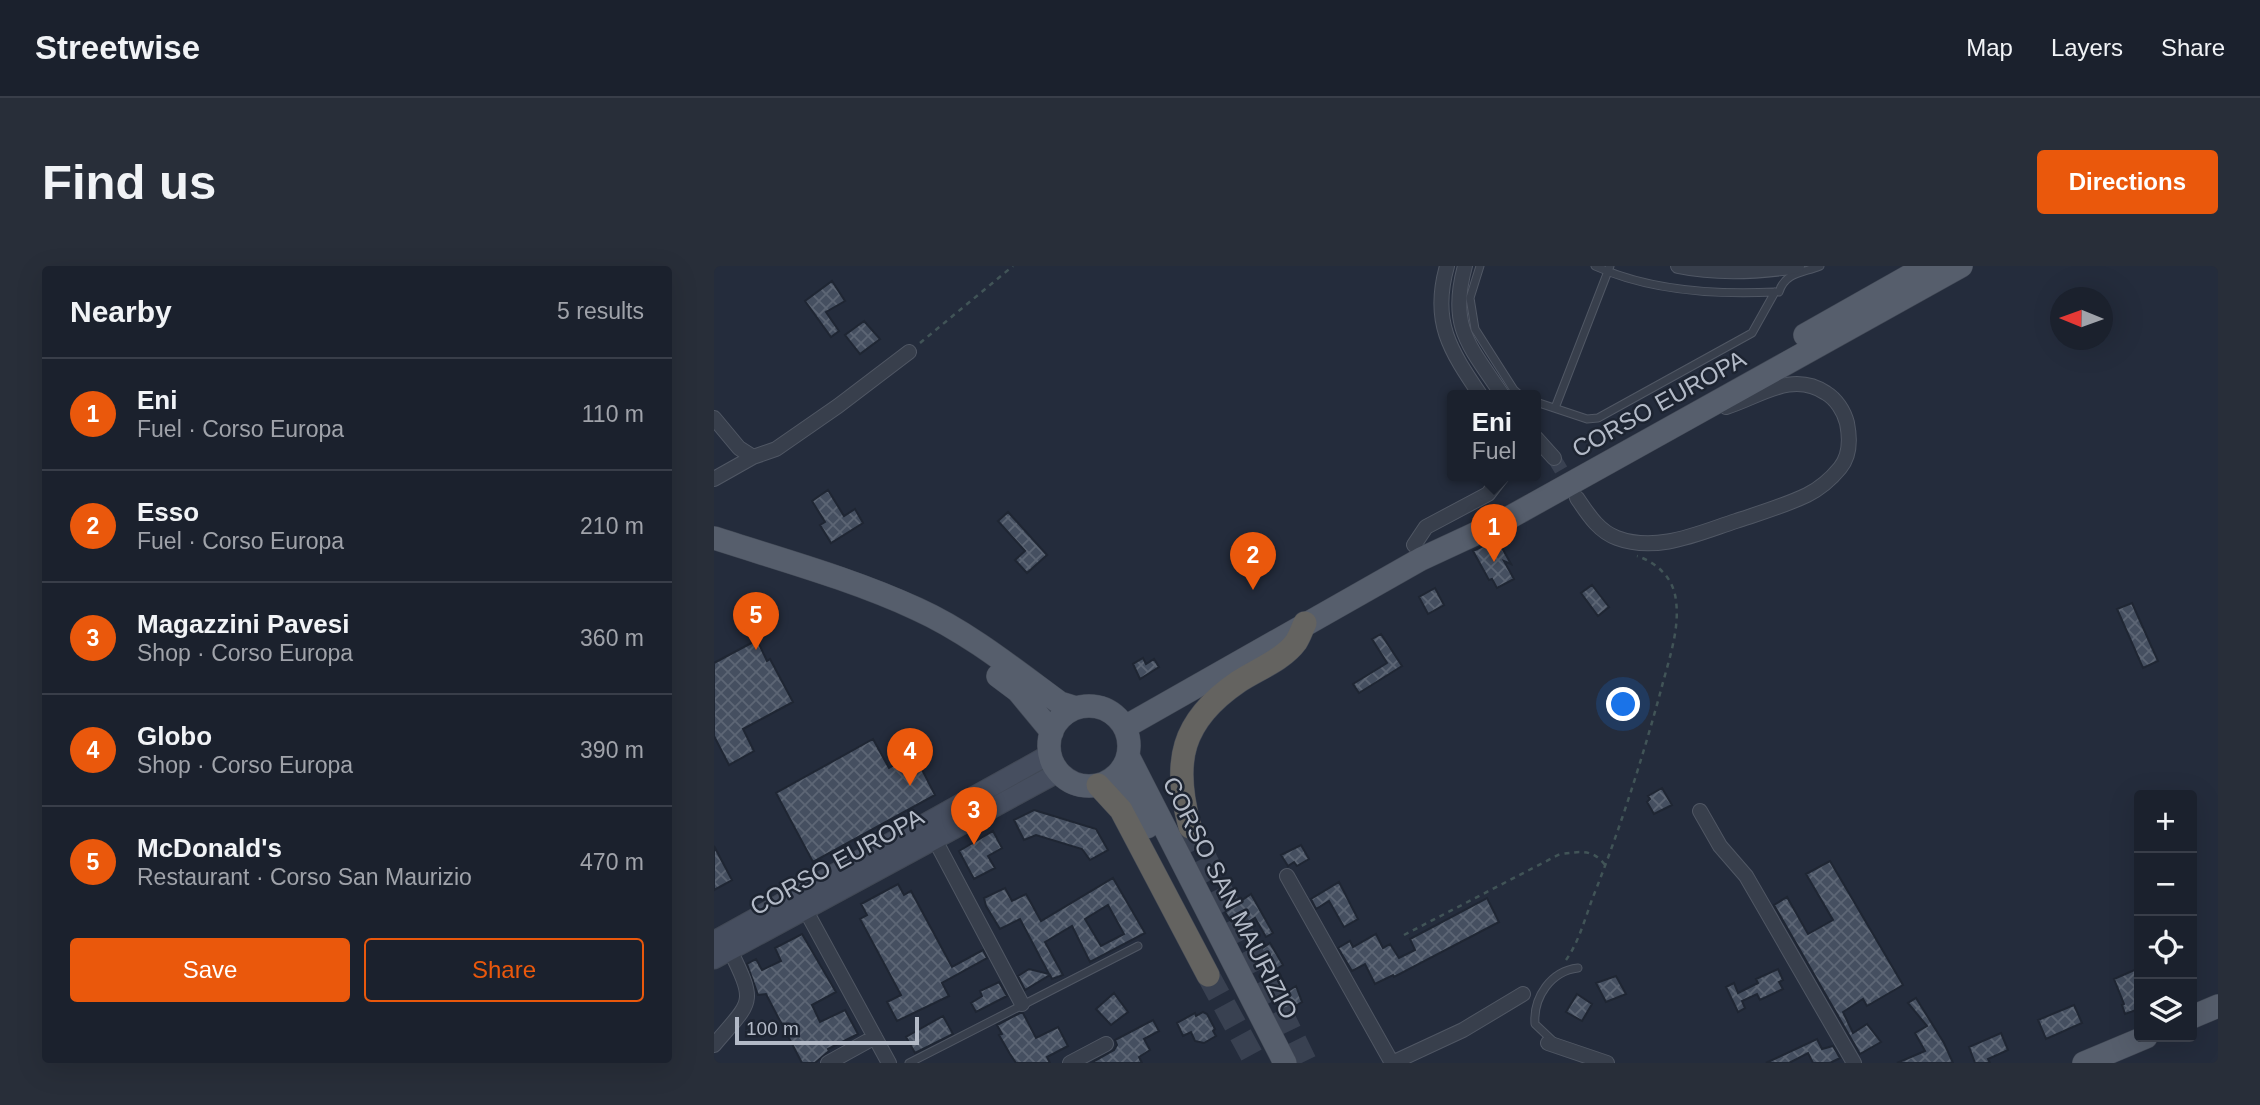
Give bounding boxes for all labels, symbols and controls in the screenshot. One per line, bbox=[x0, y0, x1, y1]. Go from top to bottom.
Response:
text: Streetwise bbox=[35, 29, 200, 66]
text: Map bbox=[1966, 34, 2013, 61]
text: Layers bbox=[2051, 34, 2123, 61]
text: Share bbox=[2161, 34, 2225, 61]
button: Directions bbox=[2037, 150, 2218, 214]
text: Find us bbox=[42, 155, 216, 209]
north arrow bbox=[2050, 287, 2113, 350]
text: Nearby bbox=[70, 295, 172, 328]
text: 5 results bbox=[557, 298, 644, 324]
street label: CORSO EUROPA bbox=[1567, 345, 1750, 462]
text: Eni bbox=[137, 385, 177, 415]
popup bbox=[1447, 390, 1541, 481]
text: 1 bbox=[87, 401, 99, 427]
text: 110 m bbox=[582, 401, 644, 427]
text: Eni bbox=[1472, 407, 1512, 437]
text: Fuel · Corso Europa bbox=[137, 416, 344, 442]
text: Fuel bbox=[1472, 438, 1516, 464]
text: Esso bbox=[137, 497, 199, 527]
pin: 1 bbox=[1471, 504, 1517, 562]
text: 2 bbox=[87, 513, 99, 539]
text: 210 m bbox=[580, 513, 644, 539]
text: Fuel · Corso Europa bbox=[137, 528, 344, 554]
pin: 2 bbox=[1230, 532, 1276, 590]
pin: 5 bbox=[733, 592, 779, 650]
text: Magazzini Pavesi bbox=[137, 609, 349, 639]
text: 3 bbox=[87, 625, 99, 651]
text: 360 m bbox=[580, 625, 644, 651]
text: Shop · Corso Europa bbox=[137, 640, 353, 666]
your location bbox=[1606, 687, 1640, 721]
text: Globo bbox=[137, 721, 212, 751]
pin: 4 bbox=[887, 728, 933, 786]
text: 4 bbox=[87, 737, 99, 763]
text: 390 m bbox=[580, 737, 644, 763]
text: Shop · Corso Europa bbox=[137, 752, 353, 778]
street label: CORSO SAN MAURIZIO bbox=[1158, 772, 1303, 1023]
pin: 3 bbox=[951, 787, 997, 845]
map controls bbox=[2134, 790, 2197, 1042]
button: + bbox=[2134, 790, 2197, 853]
street label: CORSO EUROPA bbox=[745, 803, 928, 920]
text: McDonald's bbox=[137, 833, 282, 863]
text: 5 bbox=[87, 849, 99, 875]
text: 470 m bbox=[580, 849, 644, 875]
button: − bbox=[2134, 853, 2197, 916]
text: Restaurant · Corso San Maurizio bbox=[137, 864, 472, 890]
button: locate bbox=[2134, 916, 2197, 979]
button: Save bbox=[70, 938, 350, 1002]
button: Share bbox=[364, 938, 644, 1002]
button: layers bbox=[2134, 979, 2197, 1042]
scale bar bbox=[735, 1014, 919, 1046]
text: 100 m bbox=[746, 1018, 799, 1039]

